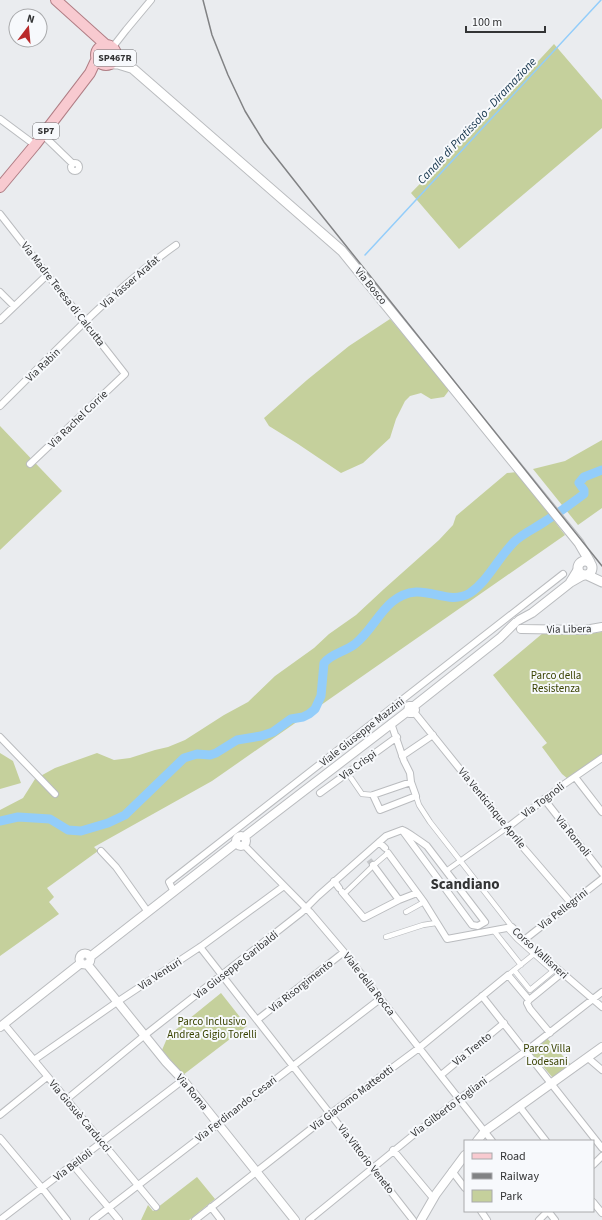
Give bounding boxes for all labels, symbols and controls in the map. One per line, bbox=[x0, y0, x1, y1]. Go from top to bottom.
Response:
north arrow bbox=[8, 8, 48, 48]
scale bar bbox=[466, 8, 545, 34]
text: N bbox=[25, 11, 36, 27]
text: 100 m bbox=[472, 14, 502, 31]
road number: SP467R bbox=[94, 50, 136, 66]
water label: Canale di Pratissolo - Diramazione bbox=[413, 54, 541, 188]
road number: SP7 bbox=[33, 123, 59, 139]
street label: Via Madre Teresa di Calcutta bbox=[18, 239, 108, 349]
street label: Via Yasser Arafat bbox=[97, 252, 163, 312]
street label: Via Bosco bbox=[351, 264, 391, 308]
street label: Via Rabin bbox=[22, 345, 64, 385]
street label: Via Rachel Corrie bbox=[45, 386, 111, 451]
street label: Via Libera bbox=[546, 621, 592, 637]
park label: Parco della Resistenza bbox=[531, 668, 581, 696]
street label: Viale Giuseppe Mazzini bbox=[316, 694, 408, 770]
street label: Via Crispi bbox=[336, 746, 380, 784]
street label: Via Venticinque Aprile bbox=[455, 764, 530, 852]
street label: Via Tognoli bbox=[518, 779, 568, 821]
street label: Via Romoli bbox=[552, 812, 594, 860]
district label: Scandiano bbox=[430, 874, 500, 895]
street label: Via Pellegrini bbox=[535, 885, 591, 933]
street label: Corso Vallisneri bbox=[509, 924, 571, 982]
street label: Via Giuseppe Garibaldi bbox=[191, 927, 281, 1003]
street label: Viale della Rocca bbox=[339, 949, 399, 1019]
street label: Via Venturi bbox=[135, 954, 185, 994]
street label: Via Risorgimento bbox=[266, 956, 336, 1016]
park label: Parco Inclusivo Andrea Gigio Torelli bbox=[167, 1014, 257, 1042]
street label: Via Trento bbox=[449, 1029, 495, 1069]
park label: Parco Villa Lodesani bbox=[523, 1041, 571, 1069]
street label: Via Giacomo Matteotti bbox=[307, 1062, 397, 1134]
street label: Via Roma bbox=[172, 1071, 212, 1113]
street label: Via Ferdinando Cesari bbox=[192, 1072, 280, 1146]
street label: Via Gilberto Fogliani bbox=[408, 1073, 490, 1141]
street label: Via Giosuè Carducci bbox=[45, 1077, 115, 1155]
street label: Via Vittorio Veneto bbox=[334, 1121, 398, 1197]
legend bbox=[464, 1140, 594, 1212]
street label: Via Belloli bbox=[50, 1145, 96, 1185]
text: Road bbox=[500, 1148, 526, 1165]
text: Railway bbox=[500, 1168, 539, 1185]
text: Park bbox=[500, 1188, 522, 1205]

